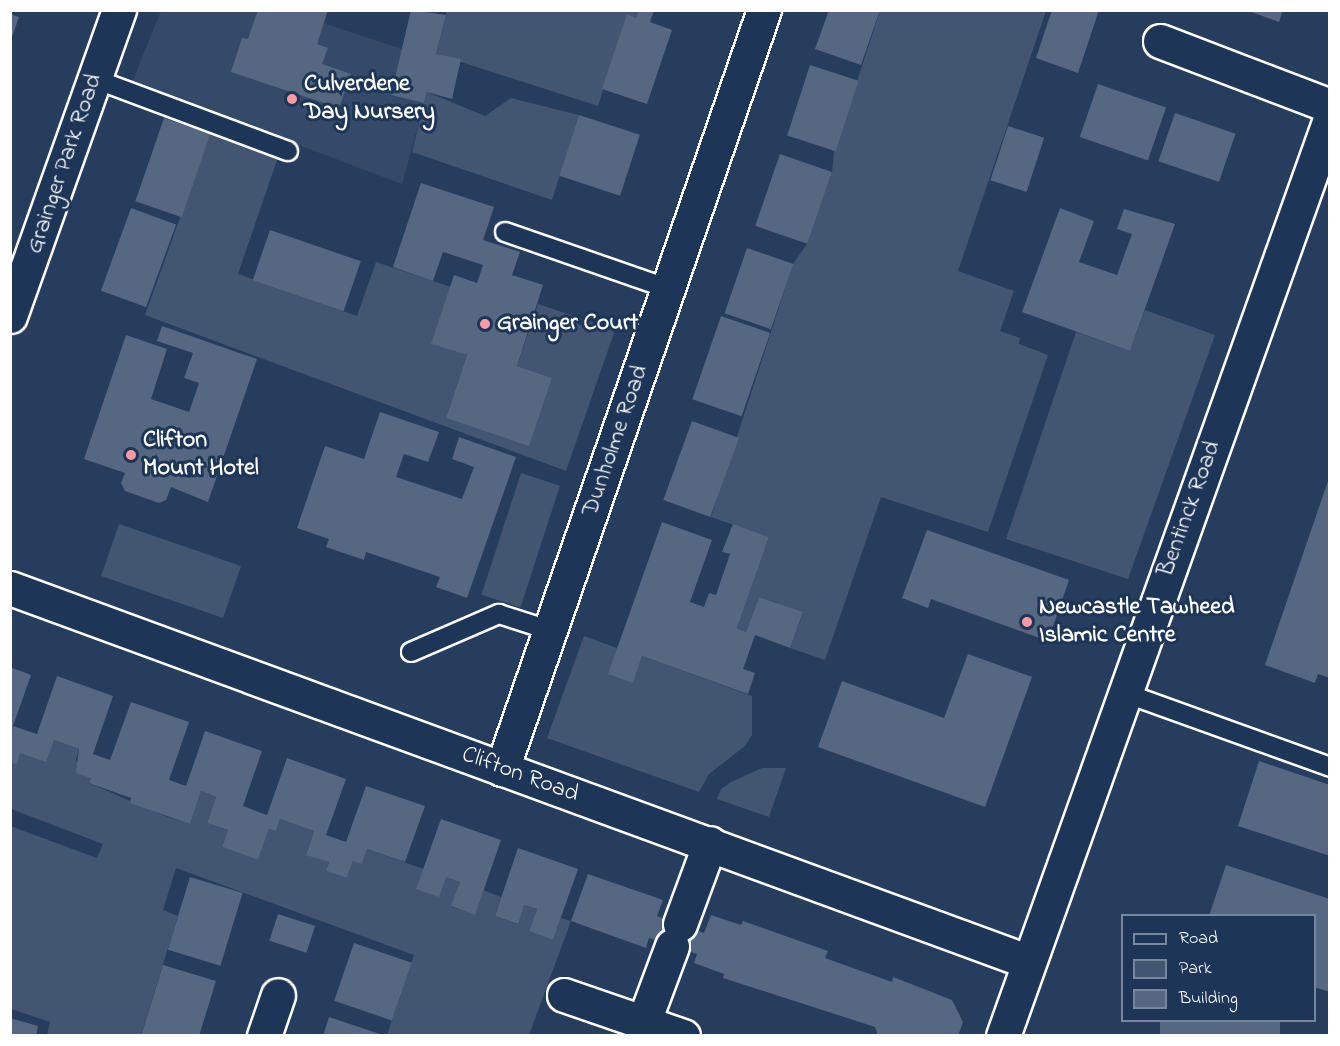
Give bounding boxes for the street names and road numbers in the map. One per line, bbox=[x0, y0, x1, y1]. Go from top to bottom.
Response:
street label: Grainger Park Road bbox=[21, 70, 109, 258]
street label: Dunholme Road bbox=[577, 362, 655, 520]
street label: Bentinck Road bbox=[1152, 437, 1228, 581]
street label: Clifton Road bbox=[458, 741, 582, 809]

